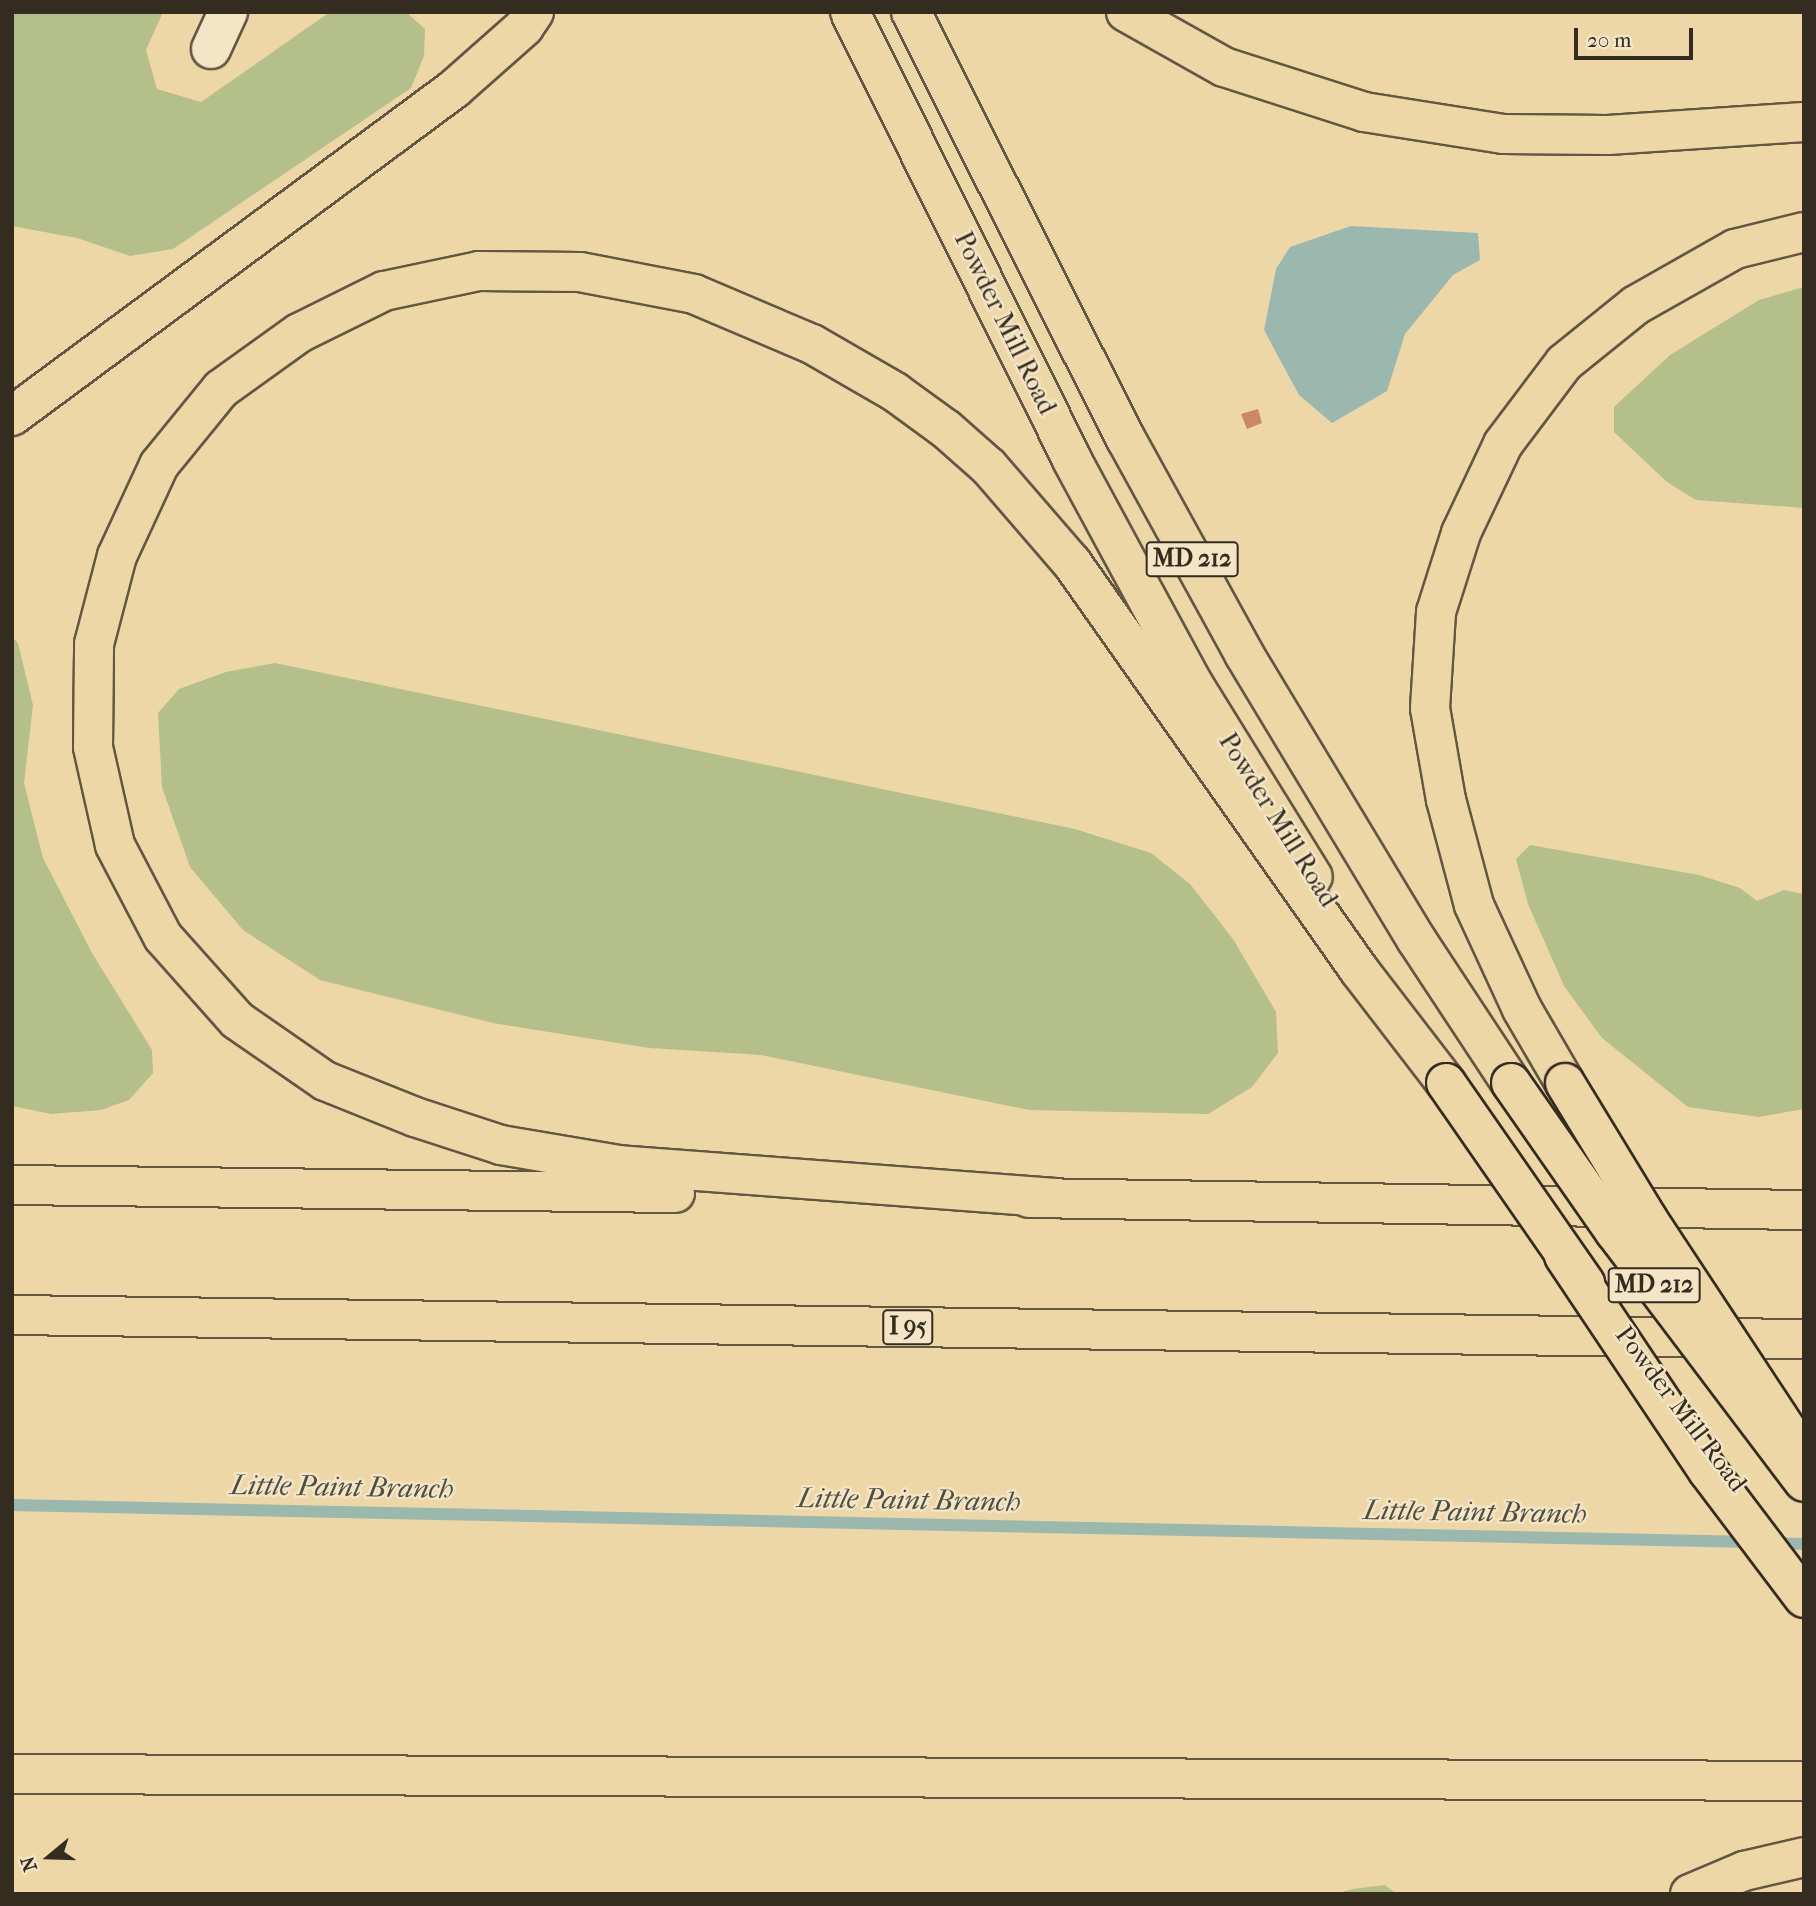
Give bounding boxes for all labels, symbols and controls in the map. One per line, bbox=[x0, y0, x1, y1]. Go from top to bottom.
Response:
scale bar bbox=[1578, 14, 1697, 58]
text: 20 m bbox=[1587, 28, 1631, 52]
street label: Powder Mill Road bbox=[947, 227, 1063, 419]
road number: MD 212 bbox=[1145, 538, 1239, 580]
street label: Powder Mill Road bbox=[1212, 727, 1344, 913]
road number: MD 212 bbox=[1607, 1265, 1701, 1306]
road number: I 95 bbox=[882, 1307, 934, 1348]
street label: Powder Mill Road bbox=[1609, 1320, 1753, 1498]
water label: Little Paint Branch bbox=[230, 1468, 454, 1506]
water label: Little Paint Branch bbox=[797, 1481, 1021, 1519]
water label: Little Paint Branch bbox=[1363, 1493, 1587, 1531]
north arrow bbox=[14, 1822, 84, 1892]
text: N bbox=[16, 1853, 42, 1874]

